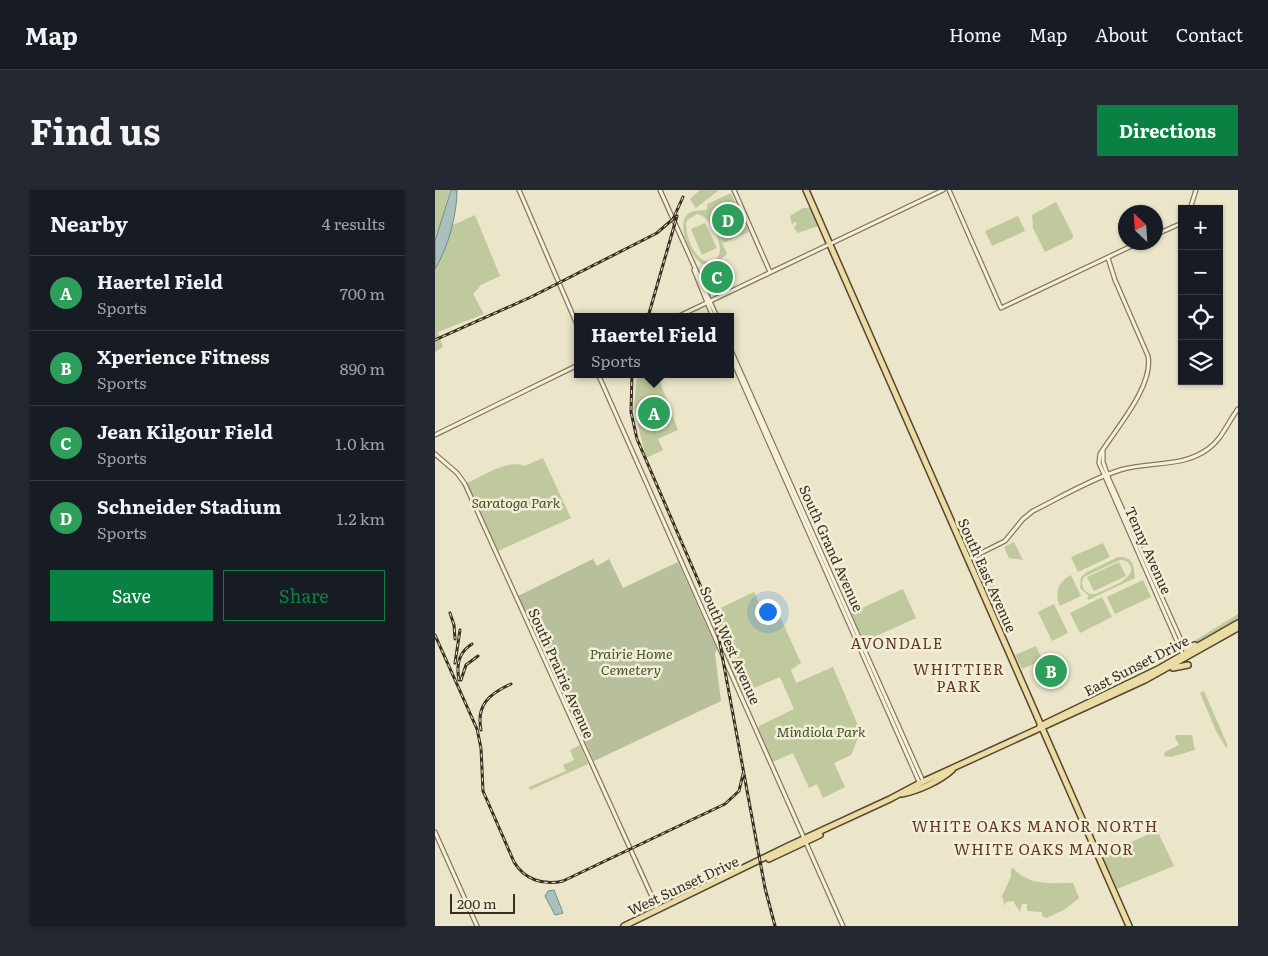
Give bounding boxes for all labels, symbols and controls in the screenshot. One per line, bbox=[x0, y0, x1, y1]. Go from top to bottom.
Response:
text: Map bbox=[25, 17, 78, 52]
text: Home bbox=[949, 21, 1001, 48]
text: Map bbox=[1029, 21, 1067, 48]
text: About bbox=[1095, 21, 1148, 48]
text: Contact bbox=[1176, 21, 1243, 48]
text: Find us bbox=[30, 104, 160, 156]
button: Directions bbox=[1097, 105, 1238, 156]
pin: D bbox=[712, 201, 744, 239]
north arrow bbox=[1118, 205, 1163, 250]
map controls bbox=[1178, 205, 1223, 385]
button: + bbox=[1178, 205, 1223, 250]
text: Nearby bbox=[50, 207, 128, 238]
text: 4 results bbox=[322, 211, 385, 235]
button: − bbox=[1178, 250, 1223, 295]
pin: C bbox=[701, 258, 733, 296]
text: Haertel Field bbox=[97, 267, 223, 295]
text: A bbox=[60, 281, 72, 305]
text: 700 m bbox=[340, 281, 385, 305]
text: Sports bbox=[97, 295, 147, 319]
button: locate bbox=[1178, 295, 1223, 340]
popup bbox=[574, 313, 734, 378]
text: Haertel Field bbox=[591, 320, 717, 348]
button: layers bbox=[1178, 340, 1223, 385]
text: Xperience Fitness bbox=[97, 342, 269, 370]
text: Sports bbox=[591, 348, 641, 372]
text: B bbox=[60, 356, 72, 380]
text: 890 m bbox=[340, 356, 385, 380]
text: Sports bbox=[97, 370, 147, 394]
pin: A bbox=[638, 394, 670, 432]
text: Jean Kilgour Field bbox=[97, 417, 273, 445]
text: C bbox=[60, 431, 72, 455]
text: 1.0 km bbox=[336, 431, 385, 455]
text: Sports bbox=[97, 445, 147, 469]
street label: South Grand Avenue bbox=[795, 481, 869, 615]
text: Schneider Stadium bbox=[97, 492, 281, 520]
park label: Saratoga Park bbox=[472, 492, 561, 512]
street label: Tenny Avenue bbox=[1121, 503, 1177, 597]
text: D bbox=[60, 506, 72, 530]
text: 1.2 km bbox=[337, 506, 385, 530]
street label: South East Avenue bbox=[954, 515, 1022, 635]
text: Sports bbox=[97, 520, 147, 544]
button: Save bbox=[50, 570, 213, 621]
button: Share bbox=[223, 570, 385, 621]
street label: South West Avenue bbox=[696, 583, 766, 707]
your location bbox=[755, 599, 781, 625]
street label: South Prairie Avenue bbox=[524, 605, 600, 741]
street label: East Sunset Drive bbox=[1080, 630, 1192, 700]
district label: AVONDALE bbox=[851, 631, 943, 654]
park label: Prairie Home Cemetery bbox=[589, 643, 673, 679]
pin: B bbox=[1035, 652, 1067, 690]
district label: WHITTIER PARK bbox=[913, 657, 1005, 697]
park label: Mindiola Park bbox=[776, 721, 866, 741]
district label: WHITE OAKS MANOR NORTH bbox=[912, 814, 1158, 837]
district label: WHITE OAKS MANOR bbox=[954, 837, 1134, 860]
street label: West Sunset Drive bbox=[624, 850, 742, 920]
scale bar bbox=[450, 891, 515, 914]
text: 200 m bbox=[457, 893, 497, 913]

